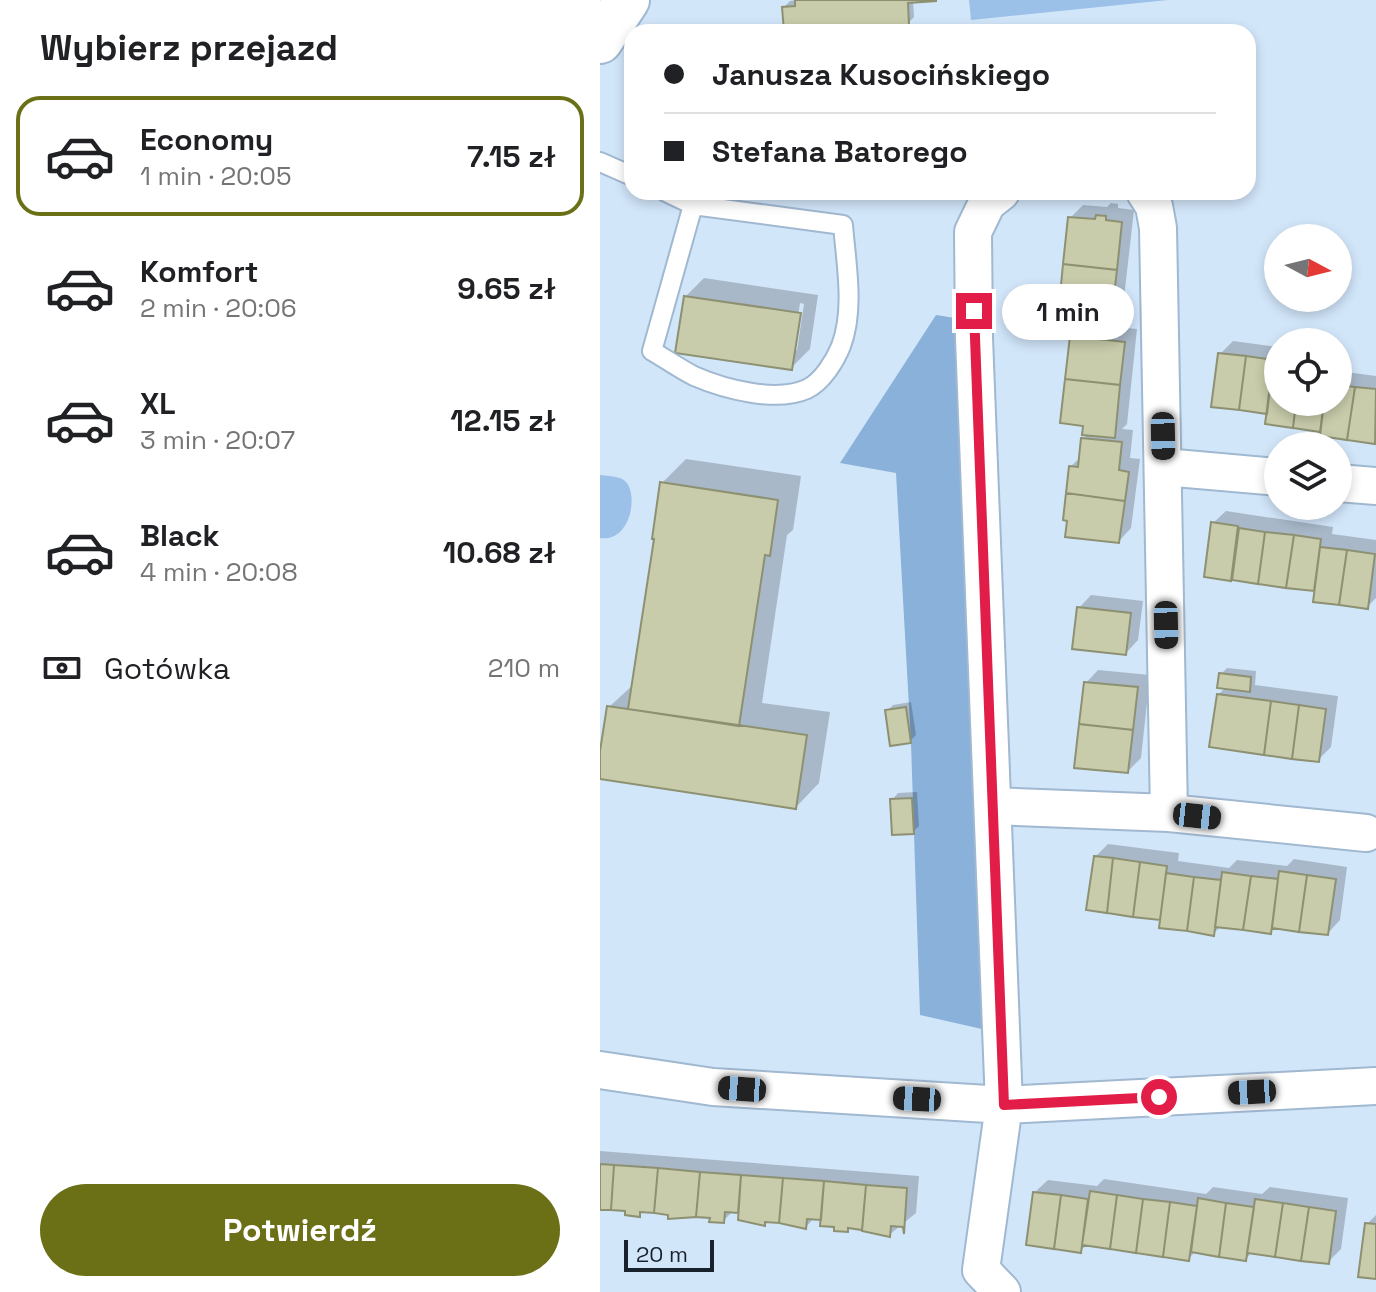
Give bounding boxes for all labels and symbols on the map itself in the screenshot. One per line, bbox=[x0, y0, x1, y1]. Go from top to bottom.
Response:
north arrow bbox=[1264, 224, 1352, 312]
callout: 1 min bbox=[1002, 283, 1134, 339]
route end bbox=[956, 293, 992, 329]
car bbox=[1151, 412, 1175, 460]
car bbox=[1154, 601, 1178, 649]
car bbox=[1172, 802, 1222, 830]
car bbox=[717, 1075, 767, 1103]
route start bbox=[1141, 1079, 1177, 1115]
car bbox=[1227, 1079, 1277, 1105]
car bbox=[892, 1086, 942, 1112]
scale bar bbox=[624, 1236, 714, 1272]

